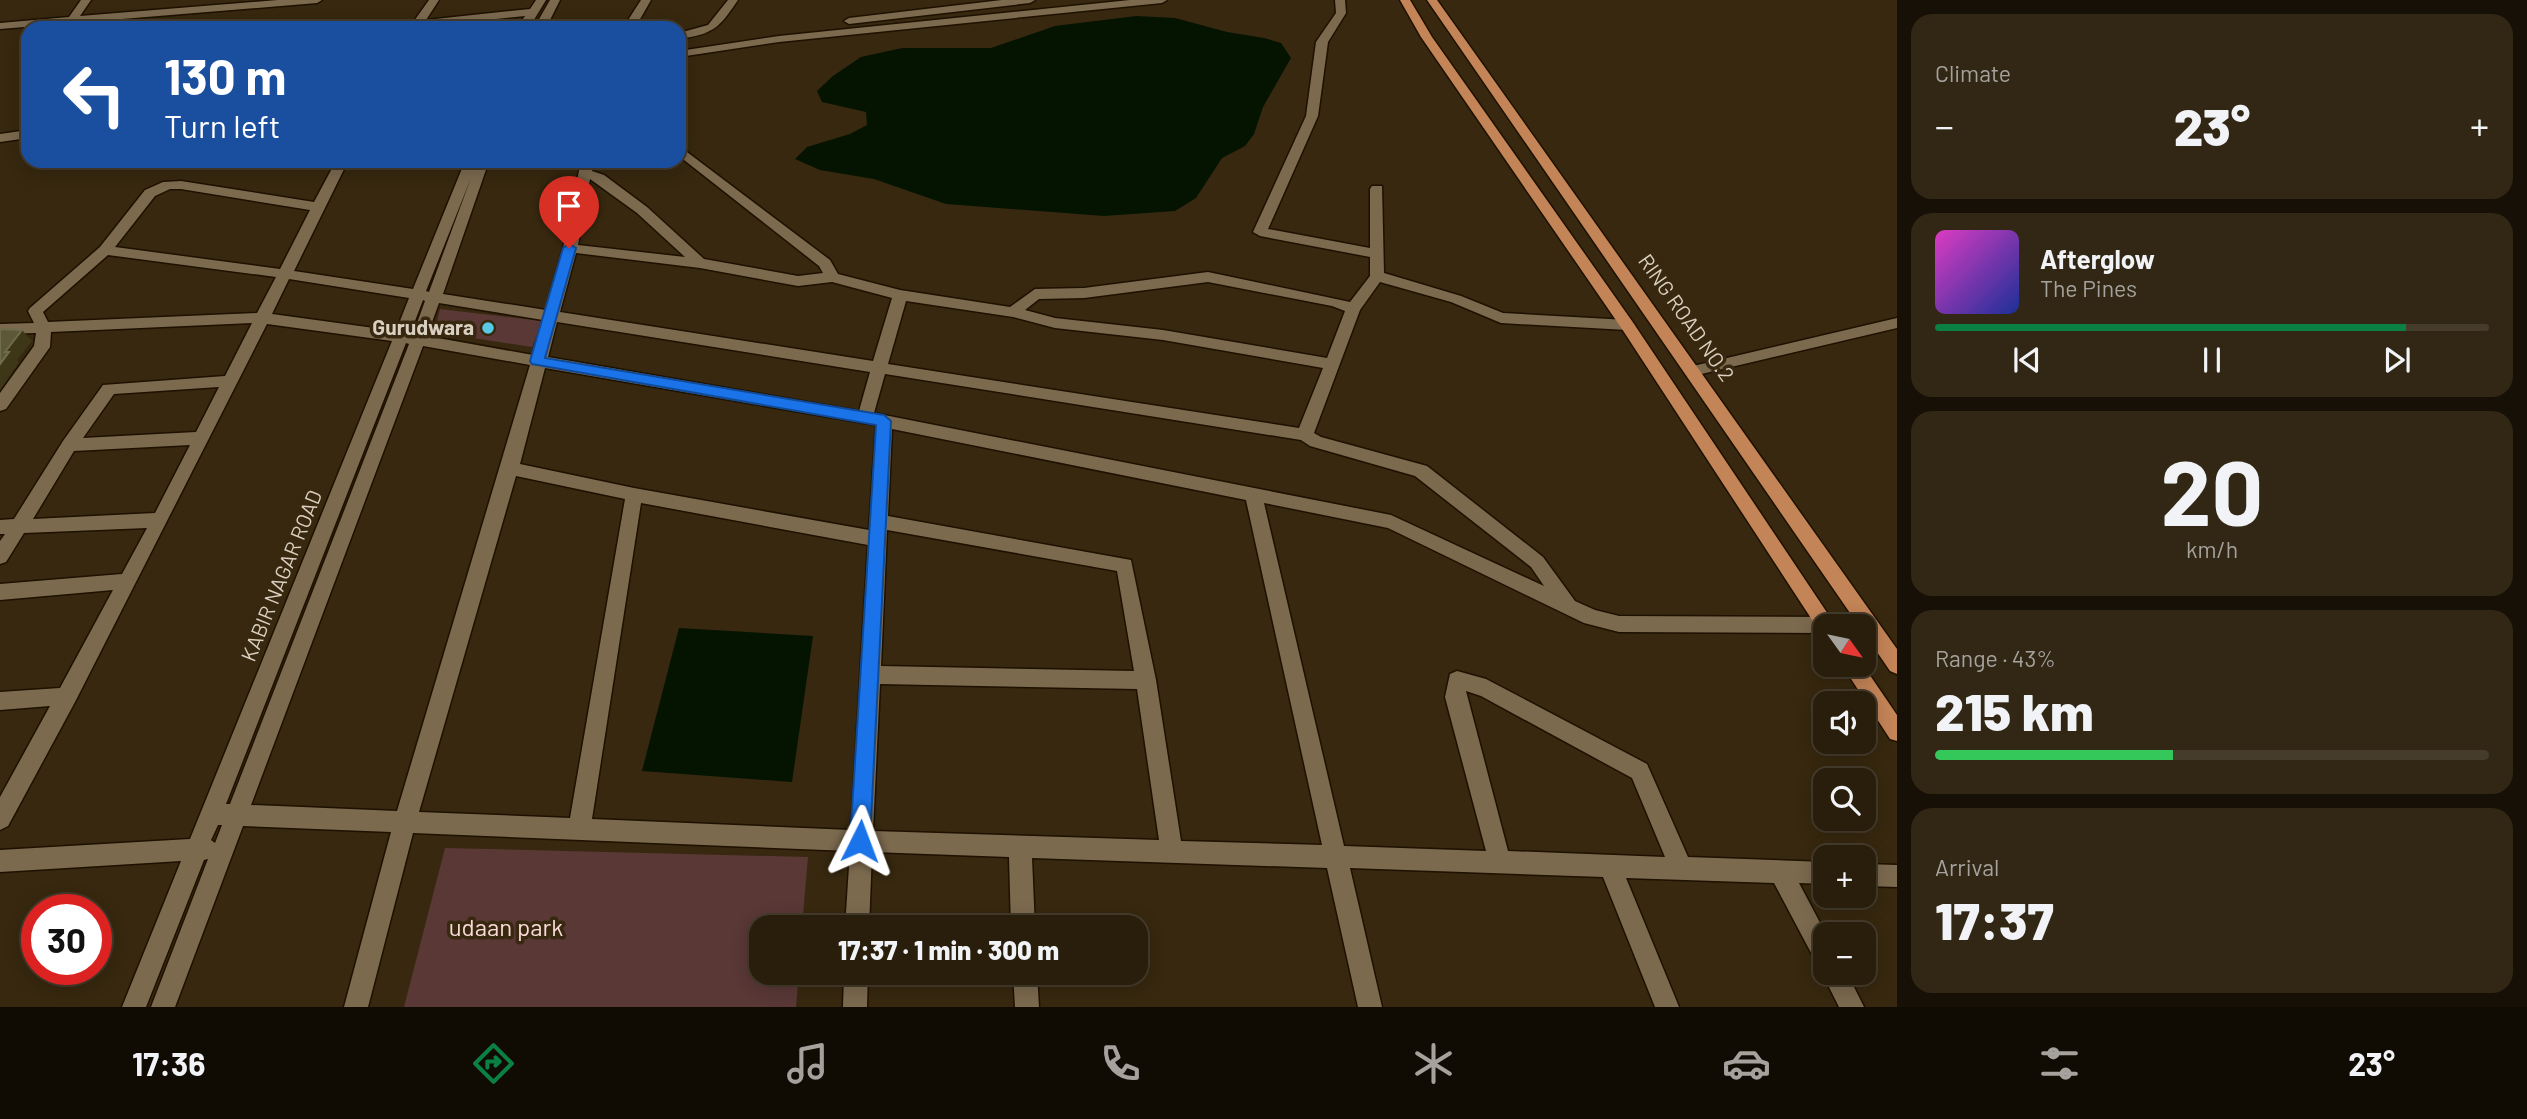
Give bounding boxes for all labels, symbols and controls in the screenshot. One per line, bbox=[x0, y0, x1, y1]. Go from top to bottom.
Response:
text: 130 m bbox=[164, 46, 286, 105]
icon: left bbox=[49, 49, 140, 140]
text: Climate bbox=[1935, 59, 2011, 87]
text: 23° bbox=[2174, 94, 2250, 156]
text: − bbox=[1935, 102, 1954, 148]
text: + bbox=[2470, 102, 2489, 148]
text: Turn left bbox=[164, 106, 281, 144]
pin bbox=[539, 176, 599, 248]
icon: arrive bbox=[550, 187, 588, 225]
text: Afterglow bbox=[2040, 243, 2155, 274]
street label: RING ROAD NO.2 bbox=[1634, 249, 1740, 386]
text: The Pines bbox=[2040, 274, 2137, 302]
place label: Gurudwara bbox=[372, 314, 474, 339]
marker: Gurudwara bbox=[480, 320, 496, 336]
icon: previous bbox=[2008, 341, 2046, 379]
icon: pause bbox=[2193, 341, 2231, 379]
icon: next bbox=[2378, 341, 2416, 379]
text: 20 bbox=[2161, 435, 2263, 544]
street label: KABIR NAGAR ROAD bbox=[235, 486, 326, 665]
text: km/h bbox=[2186, 535, 2238, 563]
north arrow bbox=[1813, 614, 1876, 677]
map controls bbox=[1813, 614, 1876, 985]
text: Range · 43% bbox=[1935, 644, 2056, 672]
text: 215 km bbox=[1935, 679, 2094, 741]
button: sound bbox=[1813, 691, 1876, 754]
button: search bbox=[1813, 768, 1876, 831]
position arrow bbox=[823, 804, 897, 878]
button: + bbox=[1813, 845, 1876, 908]
text: Arrival bbox=[1935, 853, 1999, 881]
text: 17:37 bbox=[1935, 888, 2054, 950]
speed limit sign: 30 bbox=[21, 894, 112, 985]
park label: udaan park bbox=[449, 912, 563, 941]
button: − bbox=[1813, 922, 1876, 985]
text: 17:37 · 1 min · 300 m bbox=[838, 934, 1059, 965]
icon: directions bbox=[469, 1039, 518, 1088]
icon: music bbox=[783, 1039, 832, 1088]
icon: phone bbox=[1096, 1039, 1145, 1088]
icon: climate bbox=[1409, 1039, 1458, 1088]
icon: car bbox=[1722, 1039, 1771, 1088]
icon: filters bbox=[2035, 1039, 2084, 1088]
text: 17:36 bbox=[132, 1044, 205, 1082]
text: 23° bbox=[2348, 1044, 2395, 1082]

